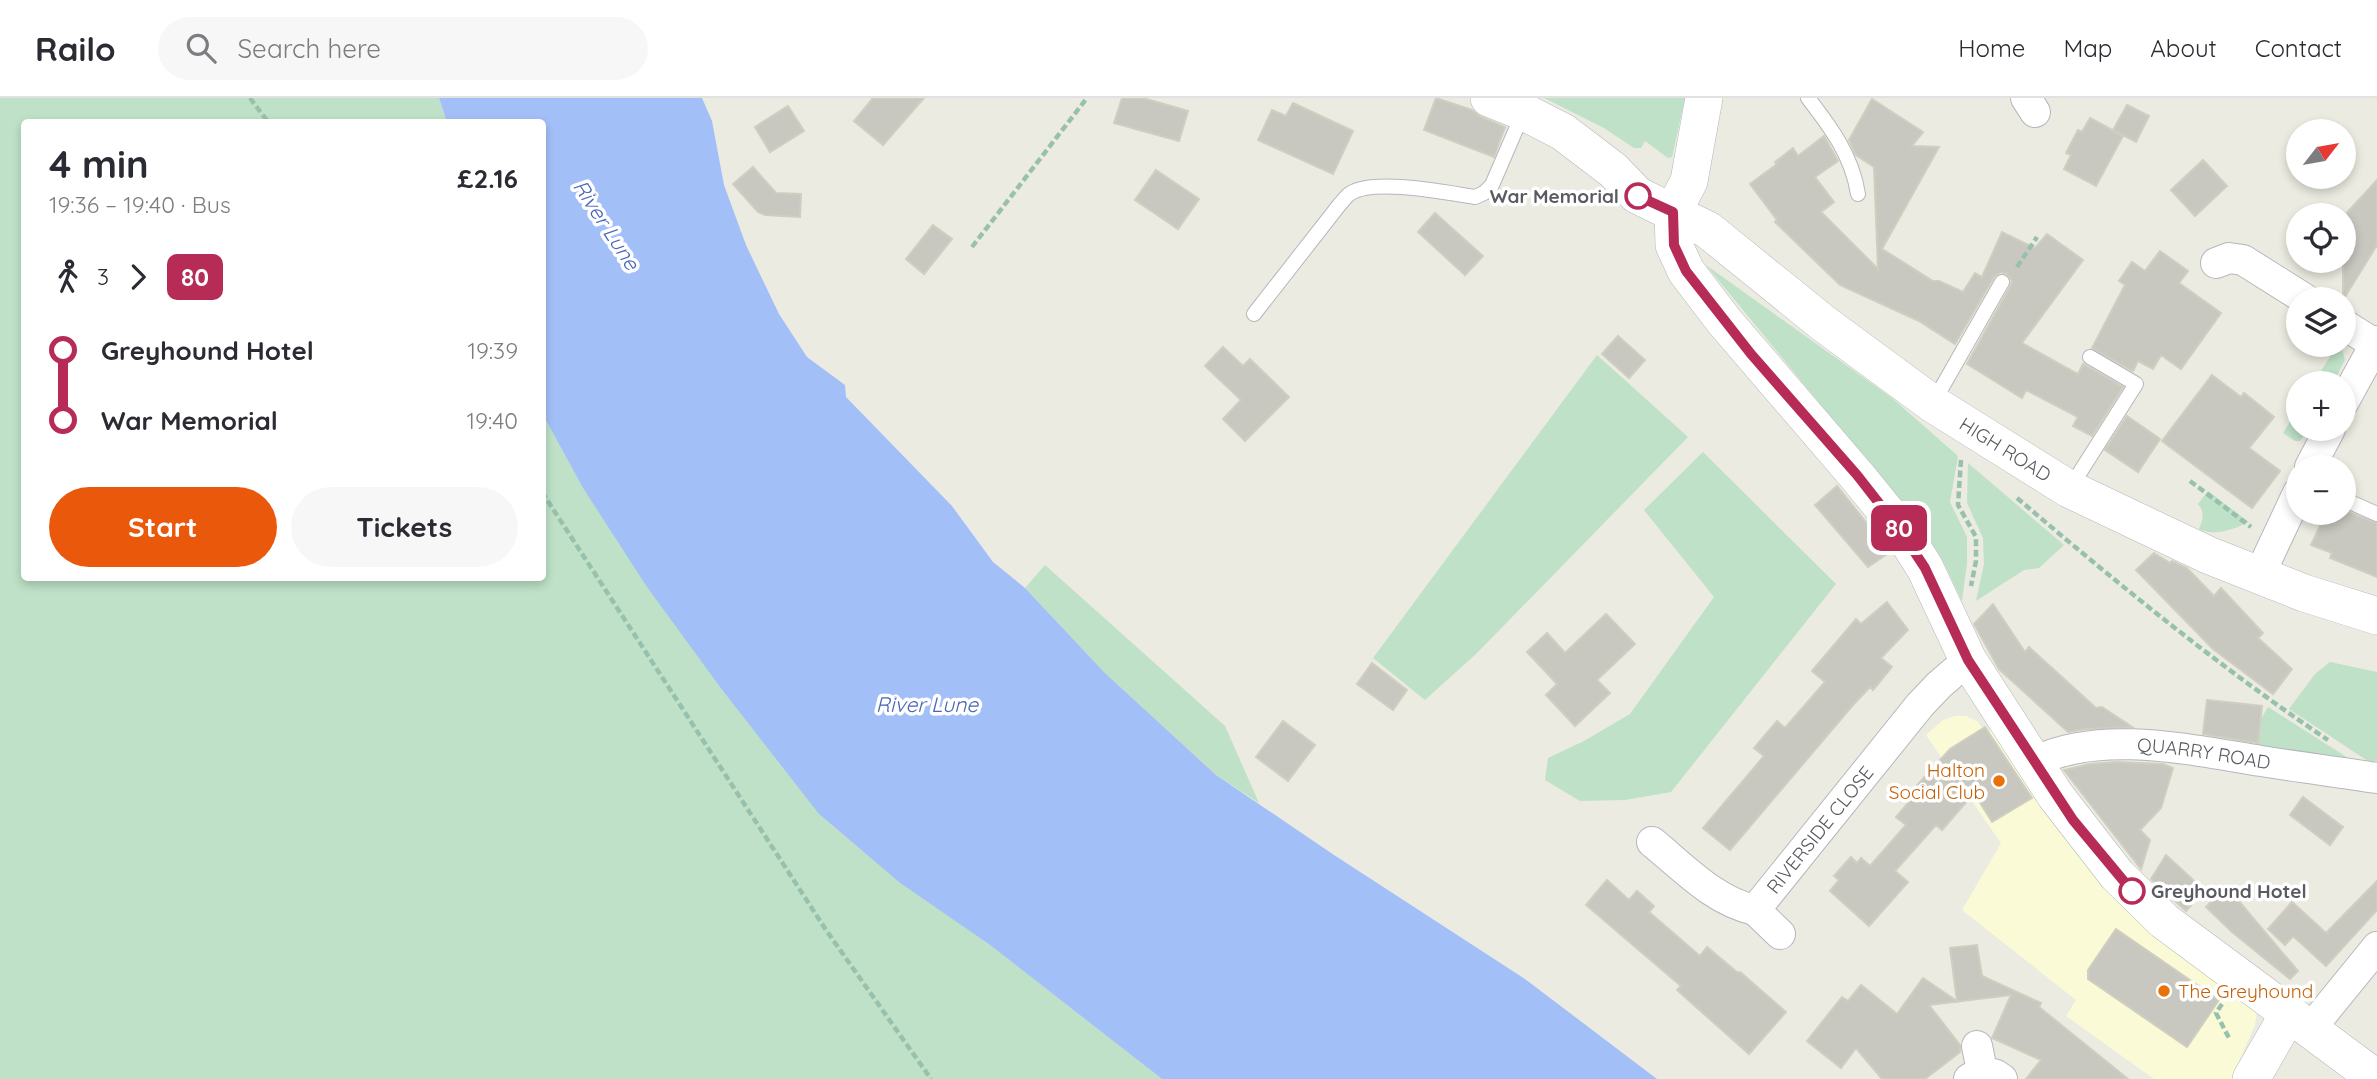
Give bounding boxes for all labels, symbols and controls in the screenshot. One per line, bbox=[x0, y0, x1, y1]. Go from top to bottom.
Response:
search box bbox=[158, 17, 648, 80]
text: Railo bbox=[35, 28, 116, 69]
icon: search bbox=[182, 29, 220, 67]
text: Search here bbox=[238, 32, 381, 65]
text: Home bbox=[1958, 33, 2025, 63]
text: Map bbox=[2063, 33, 2112, 63]
text: About bbox=[2150, 33, 2217, 63]
text: Contact bbox=[2255, 33, 2342, 63]
north arrow bbox=[2286, 119, 2356, 189]
map controls bbox=[2286, 119, 2356, 525]
text: 4 min bbox=[49, 140, 149, 188]
text: £2.16 bbox=[457, 162, 518, 195]
water label: River Lune bbox=[568, 174, 646, 275]
marker: War Memorial bbox=[1625, 183, 1651, 209]
place label: War Memorial bbox=[1490, 184, 1619, 208]
text: 19:36 – 19:40 · Bus bbox=[49, 190, 231, 219]
button: locate bbox=[2286, 203, 2356, 273]
icon: walk bbox=[49, 258, 87, 296]
icon: forward bbox=[119, 258, 157, 296]
text: 3 bbox=[97, 262, 109, 291]
text: 80 bbox=[181, 262, 209, 292]
button: layers bbox=[2286, 287, 2356, 357]
text: Greyhound Hotel bbox=[101, 334, 314, 367]
text: 19:39 bbox=[467, 336, 518, 365]
button: + bbox=[2286, 371, 2356, 441]
text: War Memorial bbox=[101, 404, 278, 437]
text: 19:40 bbox=[467, 406, 518, 435]
street label: HIGH ROAD bbox=[1955, 412, 2056, 487]
button: − bbox=[2286, 455, 2356, 525]
button: Start bbox=[49, 487, 277, 567]
button: Tickets bbox=[291, 487, 518, 567]
line badge: 80 bbox=[1868, 505, 1930, 551]
text: 80 bbox=[1885, 513, 1913, 543]
water label: River Lune bbox=[876, 691, 979, 717]
street label: QUARRY ROAD bbox=[2137, 732, 2272, 774]
place label: Halton Social Club bbox=[1889, 758, 1985, 804]
street label: RIVERSIDE CLOSE bbox=[1761, 761, 1878, 898]
marker: Halton Social Club bbox=[1991, 773, 2007, 789]
marker: Greyhound Hotel bbox=[2119, 878, 2145, 904]
place label: Greyhound Hotel bbox=[2151, 879, 2307, 903]
place label: The Greyhound bbox=[2178, 979, 2313, 1003]
marker: The Greyhound bbox=[2156, 983, 2172, 999]

